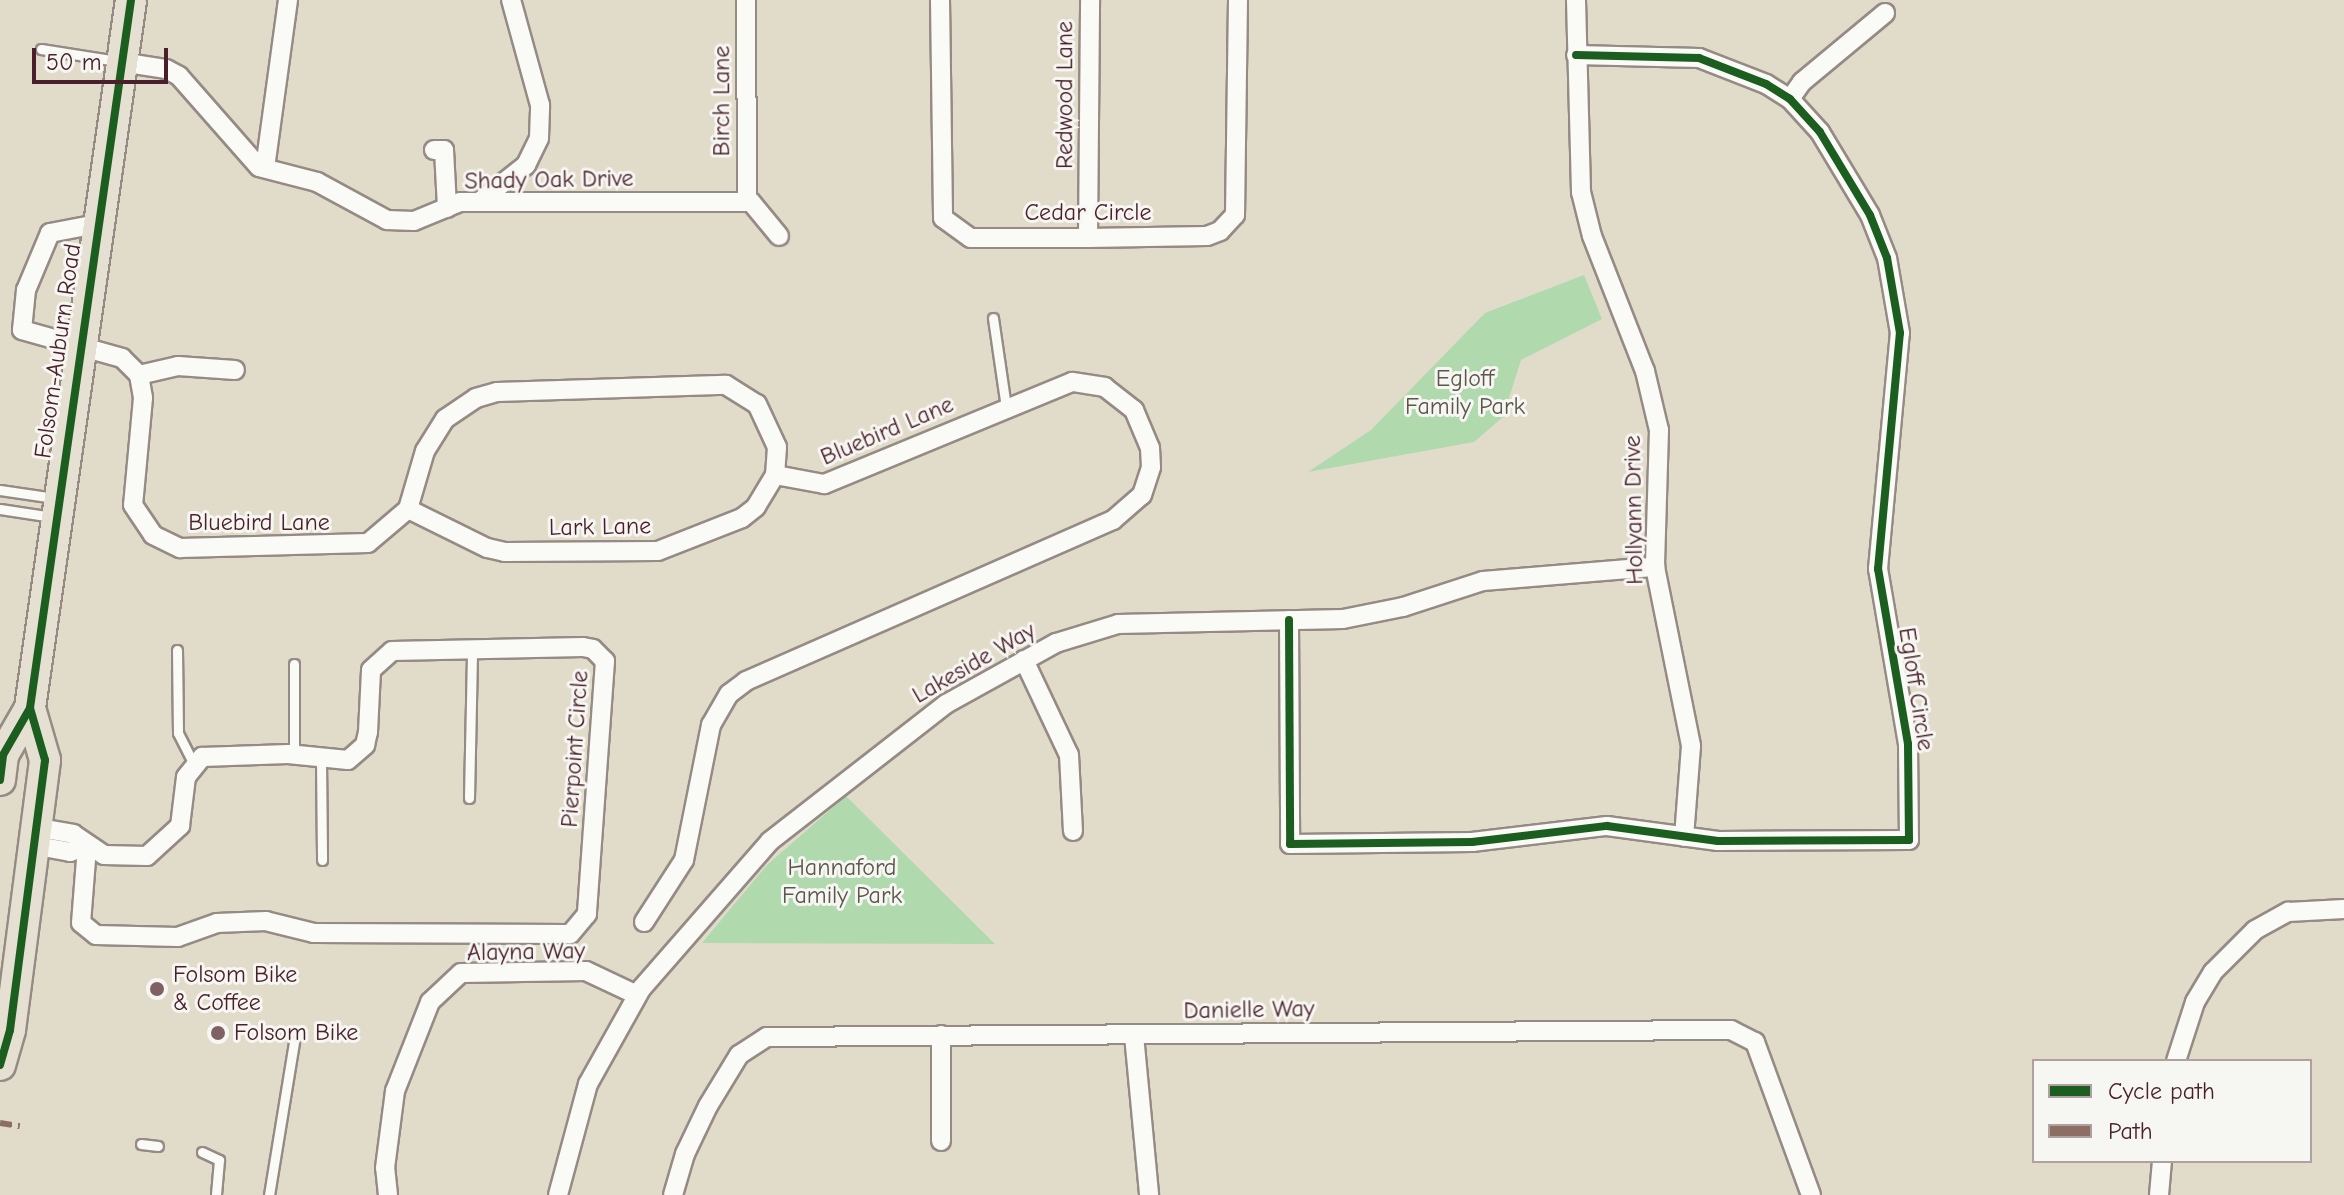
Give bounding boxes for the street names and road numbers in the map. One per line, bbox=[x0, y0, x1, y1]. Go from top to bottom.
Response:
street label: Redwood Lane bbox=[1051, 21, 1079, 169]
street label: Birch Lane bbox=[708, 46, 736, 156]
street label: Shady Oak Drive bbox=[464, 164, 634, 196]
street label: Cedar Circle bbox=[1024, 199, 1152, 227]
street label: Folsom-Auburn Road bbox=[29, 242, 87, 460]
street label: Bluebird Lane bbox=[816, 390, 958, 472]
street label: Hollyann Drive bbox=[1618, 435, 1650, 585]
street label: Bluebird Lane bbox=[188, 509, 330, 537]
street label: Lark Lane bbox=[549, 512, 651, 542]
street label: Lakeside Way bbox=[907, 616, 1041, 710]
street label: Egloff Circle bbox=[1892, 625, 1940, 753]
street label: Pierpoint Circle bbox=[555, 670, 595, 828]
street label: Alayna Way bbox=[467, 937, 585, 967]
street label: Danielle Way bbox=[1183, 994, 1315, 1026]

